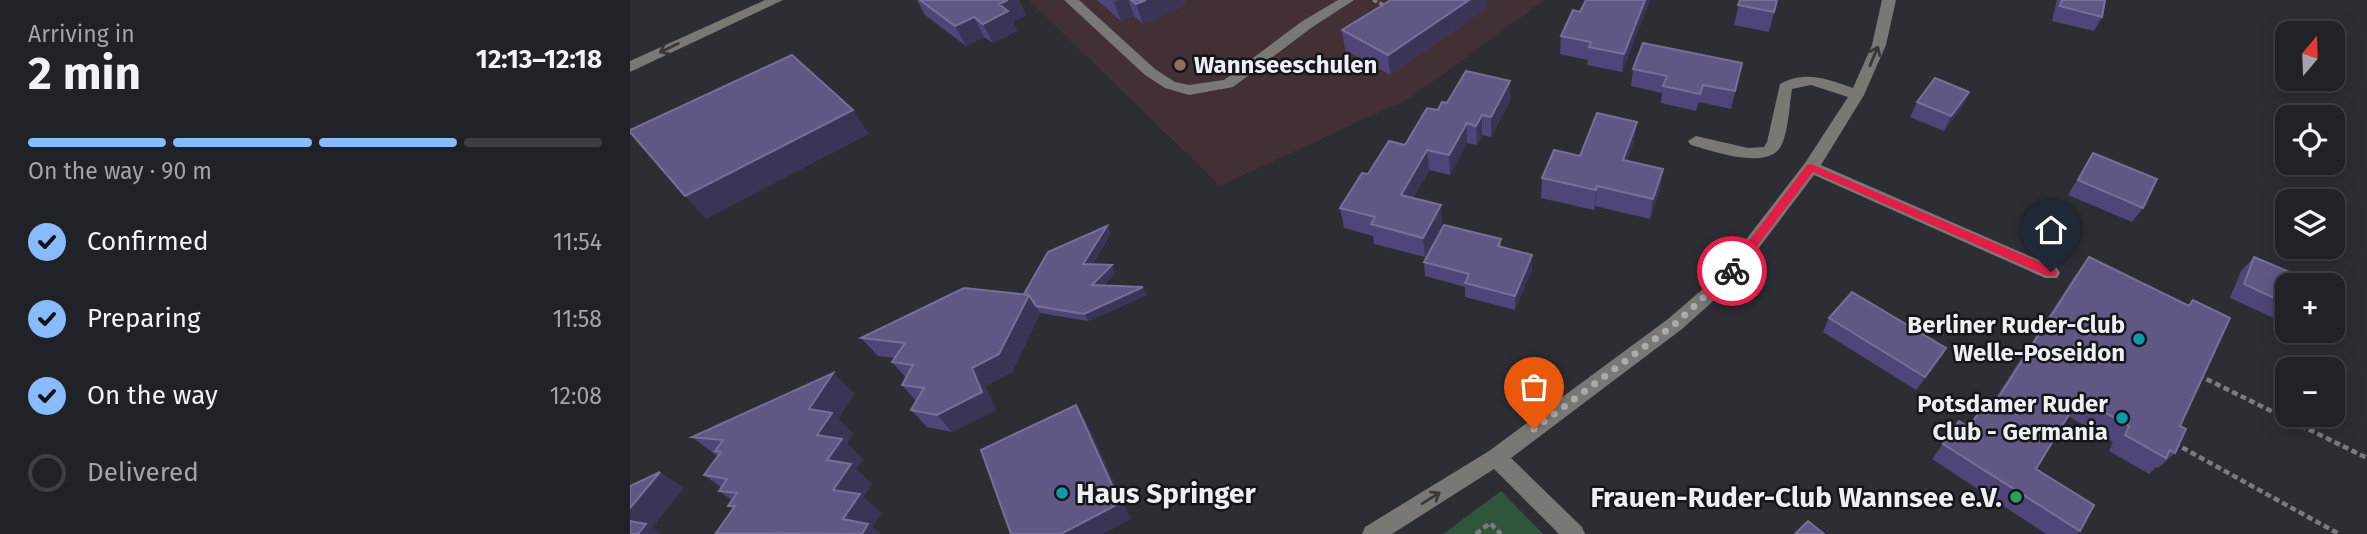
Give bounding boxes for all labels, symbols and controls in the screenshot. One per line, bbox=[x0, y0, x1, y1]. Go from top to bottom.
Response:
text: Arriving in bbox=[28, 20, 135, 48]
north arrow bbox=[2275, 21, 2345, 91]
map controls bbox=[2275, 21, 2345, 427]
one-way arrow bbox=[659, 41, 680, 55]
text: 12:13–12:18 bbox=[476, 44, 602, 75]
text: 2 min bbox=[28, 46, 141, 101]
one-way arrow bbox=[1868, 46, 1881, 67]
place label: Wannseeschulen bbox=[1194, 51, 1377, 79]
marker: Wannseeschulen bbox=[1172, 57, 1188, 73]
button: locate bbox=[2275, 105, 2345, 175]
text: On the way · 90 m bbox=[28, 157, 212, 185]
button: layers bbox=[2275, 189, 2345, 259]
pin bbox=[2021, 200, 2081, 272]
icon: home bbox=[2032, 211, 2070, 249]
icon: check bbox=[28, 223, 66, 261]
text: Confirmed bbox=[87, 226, 208, 257]
text: 11:54 bbox=[553, 228, 602, 256]
courier bbox=[1697, 236, 1767, 306]
icon: bike bbox=[1713, 252, 1751, 290]
button: + bbox=[2275, 273, 2345, 343]
icon: check bbox=[28, 300, 66, 338]
text: Preparing bbox=[87, 303, 200, 334]
text: 11:58 bbox=[553, 305, 602, 333]
place label: Berliner Ruder-Club Welle-Poseidon bbox=[1907, 311, 2125, 367]
marker: Berliner Ruder-Club Welle-Poseidon bbox=[2131, 331, 2147, 347]
pin bbox=[1504, 357, 1564, 429]
button: − bbox=[2275, 357, 2345, 427]
icon: bag bbox=[1515, 368, 1553, 406]
icon: check bbox=[28, 377, 66, 415]
text: On the way bbox=[87, 380, 218, 411]
text: 12:08 bbox=[550, 382, 602, 410]
place label: Potsdamer Ruder Club - Germania bbox=[1917, 390, 2108, 446]
marker: Potsdamer Ruder Club - Germania bbox=[2114, 410, 2130, 426]
text: Delivered bbox=[87, 457, 199, 488]
place label: Haus Springer bbox=[1076, 477, 1256, 510]
place label: Frauen-Ruder-Club Wannsee e.V. bbox=[1590, 481, 2002, 514]
marker: Haus Springer bbox=[1054, 485, 1070, 501]
marker: Frauen-Ruder-Club Wannsee e.V. bbox=[2008, 489, 2024, 505]
one-way arrow bbox=[1421, 490, 1440, 505]

